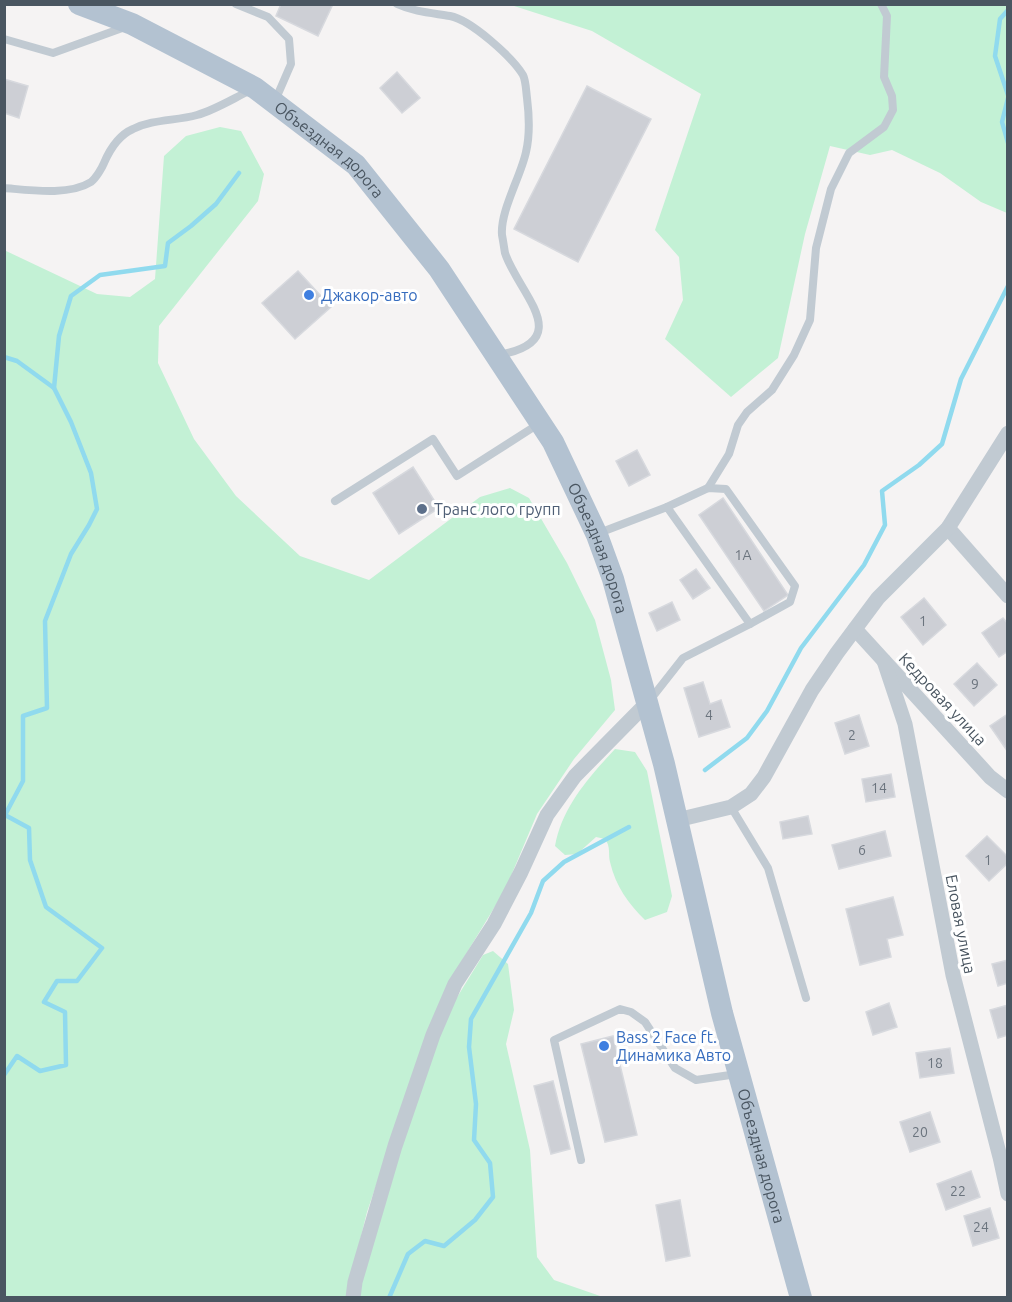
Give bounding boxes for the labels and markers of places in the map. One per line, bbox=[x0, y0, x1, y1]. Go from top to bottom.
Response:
place label: Джакор-авто bbox=[321, 286, 418, 304]
marker: Джакор-авто bbox=[302, 288, 316, 302]
place label: Транс лого групп bbox=[434, 500, 561, 518]
marker: Транс лого групп bbox=[415, 502, 429, 516]
place label: Bass 2 Face ft. Динамика Авто bbox=[616, 1028, 731, 1064]
marker: Bass 2 Face ft. Динамика Авто bbox=[597, 1039, 611, 1053]

